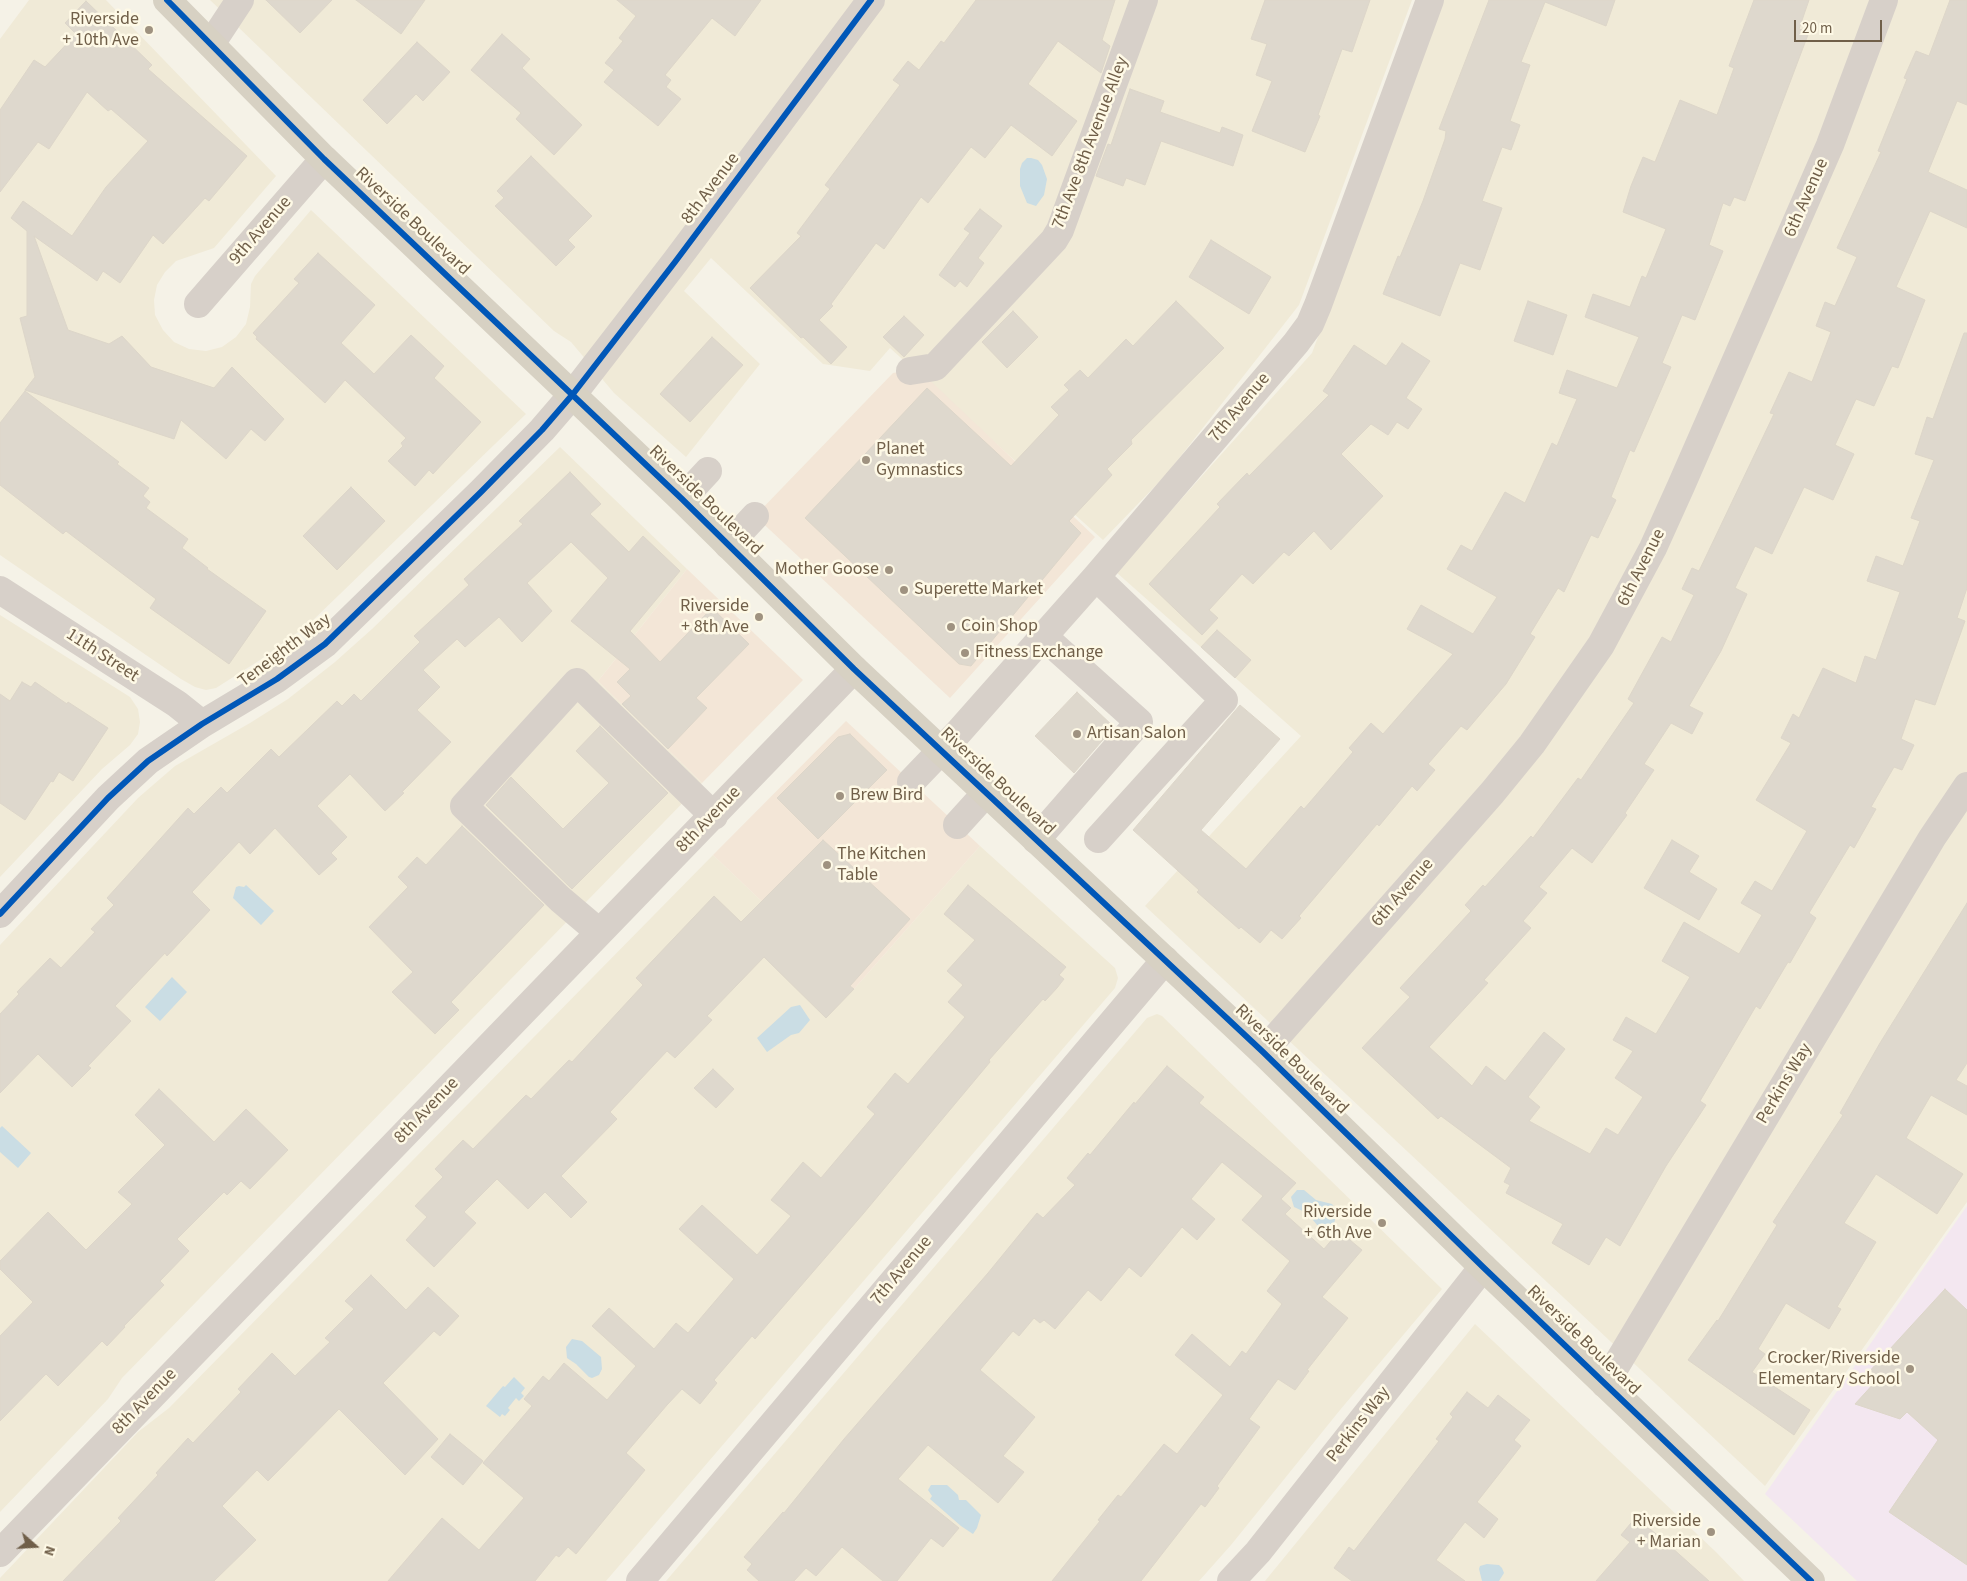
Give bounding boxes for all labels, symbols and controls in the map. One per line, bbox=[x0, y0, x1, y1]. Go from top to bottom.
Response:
place label: Riverside + 10th Ave bbox=[62, 9, 139, 52]
scale bar bbox=[1797, 10, 1884, 42]
text: 20 m bbox=[1802, 18, 1832, 39]
marker: Riverside + 10th Ave bbox=[143, 24, 155, 36]
street label: 7th Ave 8th Avenue Alley bbox=[1048, 54, 1134, 232]
street label: 8th Avenue bbox=[677, 149, 745, 229]
street label: 6th Avenue bbox=[1780, 155, 1834, 241]
street label: Riverside Boulevard bbox=[350, 163, 474, 281]
street label: 9th Avenue bbox=[225, 192, 297, 270]
street label: 7th Avenue bbox=[1205, 369, 1275, 447]
place label: Planet Gymnastics bbox=[876, 439, 963, 482]
street label: Riverside Boulevard bbox=[644, 441, 766, 561]
marker: Planet Gymnastics bbox=[860, 454, 872, 466]
street label: 6th Avenue bbox=[1613, 526, 1671, 610]
place label: Mother Goose bbox=[775, 559, 879, 581]
marker: Mother Goose bbox=[883, 564, 895, 576]
place label: Superette Market bbox=[914, 579, 1043, 601]
marker: Superette Market bbox=[898, 584, 910, 596]
place label: Riverside + 8th Ave bbox=[680, 596, 749, 638]
street label: Teneighth Way bbox=[234, 609, 336, 693]
marker: Riverside + 8th Ave bbox=[753, 611, 765, 623]
place label: Coin Shop bbox=[961, 616, 1038, 638]
marker: Coin Shop bbox=[945, 621, 957, 633]
street label: 11th Street bbox=[62, 624, 142, 688]
place label: Fitness Exchange bbox=[975, 642, 1103, 664]
marker: Fitness Exchange bbox=[959, 647, 971, 659]
street label: Riverside Boulevard bbox=[935, 723, 1059, 841]
place label: Artisan Salon bbox=[1087, 723, 1186, 745]
marker: Artisan Salon bbox=[1071, 728, 1083, 740]
street label: 8th Avenue bbox=[672, 782, 746, 858]
place label: Brew Bird bbox=[850, 785, 923, 807]
marker: Brew Bird bbox=[834, 790, 846, 802]
place label: The Kitchen Table bbox=[837, 844, 926, 886]
street label: 6th Avenue bbox=[1367, 854, 1439, 932]
marker: The Kitchen Table bbox=[821, 859, 833, 871]
street label: Riverside Boulevard bbox=[1230, 1000, 1352, 1120]
street label: Perkins Way bbox=[1752, 1040, 1818, 1128]
street label: 8th Avenue bbox=[390, 1073, 464, 1149]
place label: Riverside + 6th Ave bbox=[1303, 1202, 1372, 1244]
marker: Riverside + 6th Ave bbox=[1376, 1217, 1388, 1229]
street label: 7th Avenue bbox=[867, 1232, 937, 1310]
street label: Riverside Boulevard bbox=[1522, 1281, 1644, 1401]
place label: Crocker/Riverside Elementary School bbox=[1758, 1348, 1900, 1390]
marker: Crocker/Riverside Elementary School bbox=[1904, 1363, 1916, 1375]
street label: 8th Avenue bbox=[108, 1364, 182, 1440]
street label: Perkins Way bbox=[1323, 1383, 1395, 1467]
place label: Riverside + Marian bbox=[1632, 1511, 1701, 1554]
north arrow bbox=[10, 1521, 60, 1571]
marker: Riverside + Marian bbox=[1705, 1526, 1717, 1538]
text: N bbox=[38, 1543, 60, 1559]

